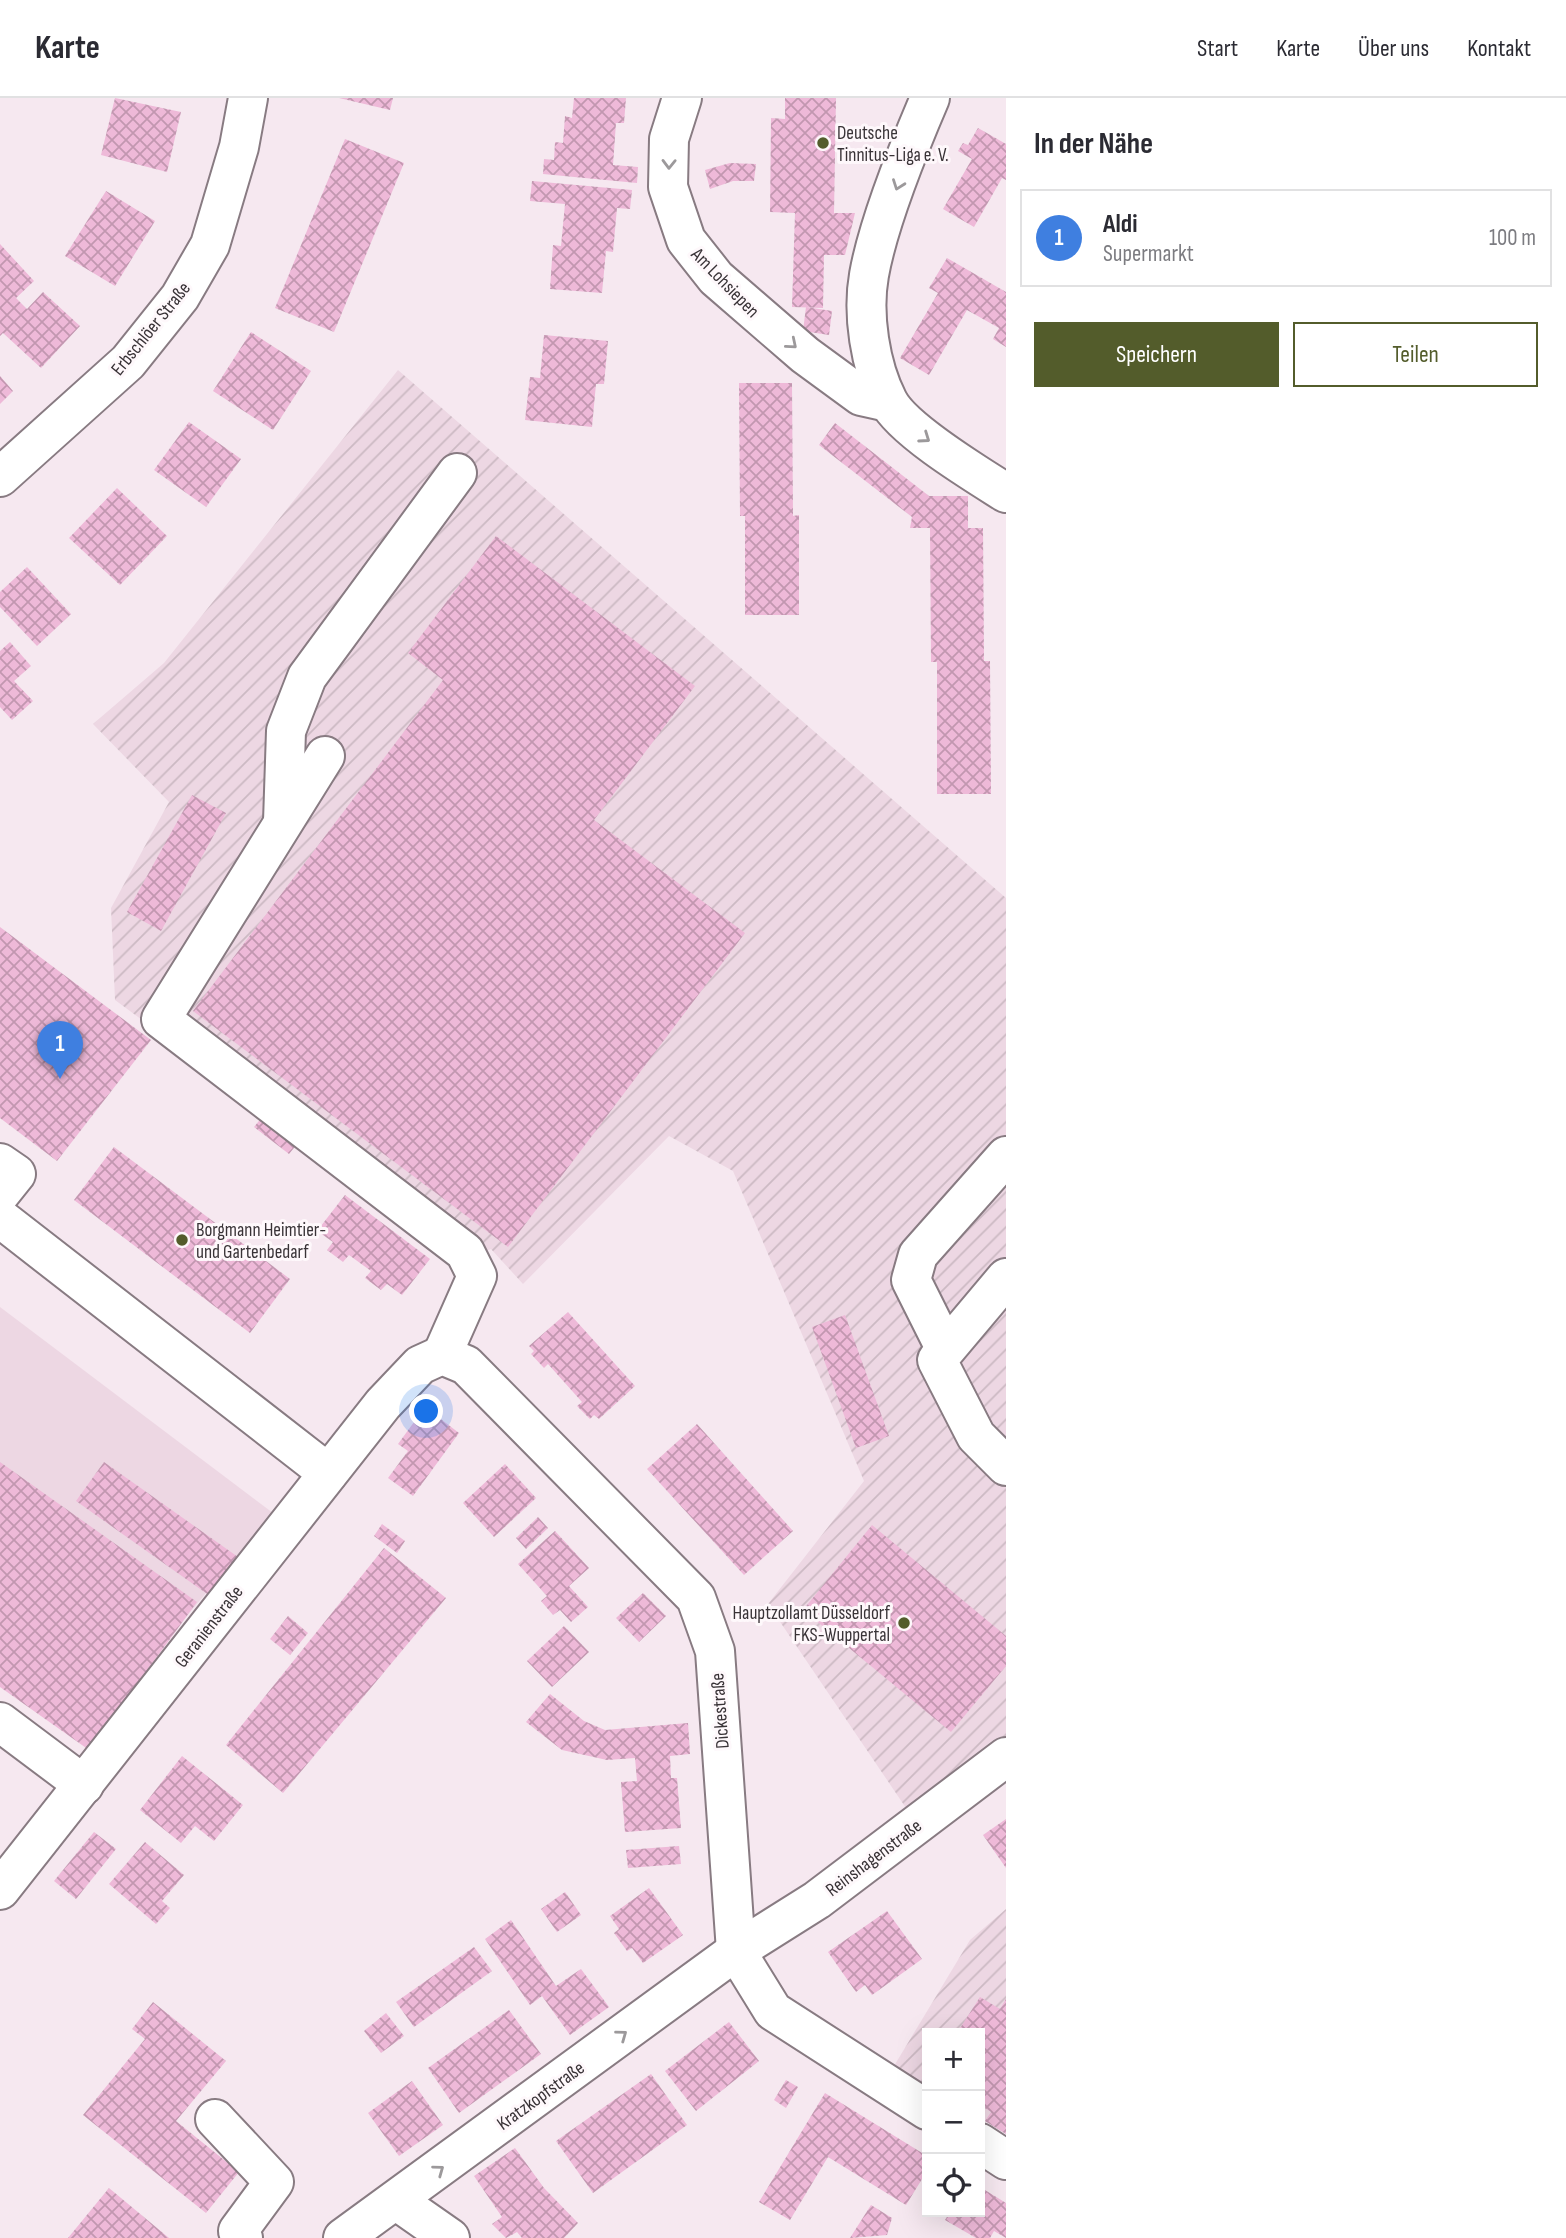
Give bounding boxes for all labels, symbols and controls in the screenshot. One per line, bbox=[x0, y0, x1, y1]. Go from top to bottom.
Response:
text: Karte bbox=[35, 28, 100, 68]
text: Start bbox=[1197, 34, 1238, 63]
text: Karte bbox=[1276, 34, 1320, 63]
text: Über uns bbox=[1358, 34, 1429, 63]
text: Kontakt bbox=[1467, 34, 1531, 63]
place label: Deutsche Tinnitus-Liga e. V. bbox=[837, 122, 949, 167]
text: In der Nähe bbox=[1034, 126, 1153, 162]
marker: Deutsche Tinnitus-Liga e. V. bbox=[815, 135, 831, 151]
one-way arrow bbox=[661, 159, 676, 170]
one-way arrow bbox=[892, 178, 906, 190]
text: Aldi bbox=[1103, 209, 1137, 240]
text: 1 bbox=[1054, 224, 1064, 252]
text: 100 m bbox=[1489, 224, 1536, 252]
text: Supermarkt bbox=[1103, 240, 1194, 268]
street label: Am Lohsiepen bbox=[685, 243, 764, 323]
street label: Erbschlöer Straße bbox=[107, 278, 196, 380]
button: Speichern bbox=[1034, 322, 1279, 387]
button: Teilen bbox=[1293, 322, 1538, 387]
one-way arrow bbox=[783, 336, 796, 348]
one-way arrow bbox=[917, 430, 930, 442]
pin: 1 bbox=[37, 1021, 83, 1079]
place label: Borgmann Heimtier- und Gartenbedarf bbox=[196, 1219, 326, 1264]
marker: Borgmann Heimtier- und Gartenbedarf bbox=[174, 1232, 190, 1248]
your location bbox=[409, 1394, 443, 1428]
street label: Geranienstraße bbox=[170, 1581, 248, 1673]
place label: Hauptzollamt Düsseldorf FKS-Wuppertal bbox=[732, 1602, 890, 1647]
marker: Hauptzollamt Düsseldorf FKS-Wuppertal bbox=[896, 1615, 912, 1631]
street label: Dickestraße bbox=[706, 1672, 735, 1749]
street label: Reinshagenstraße bbox=[821, 1815, 926, 1902]
map controls bbox=[922, 2028, 985, 2217]
button: + bbox=[922, 2028, 985, 2091]
one-way arrow bbox=[614, 2031, 627, 2043]
street label: Kratzkopfstraße bbox=[493, 2057, 589, 2136]
button: − bbox=[922, 2091, 985, 2154]
button: locate bbox=[922, 2154, 985, 2217]
one-way arrow bbox=[431, 2166, 444, 2179]

